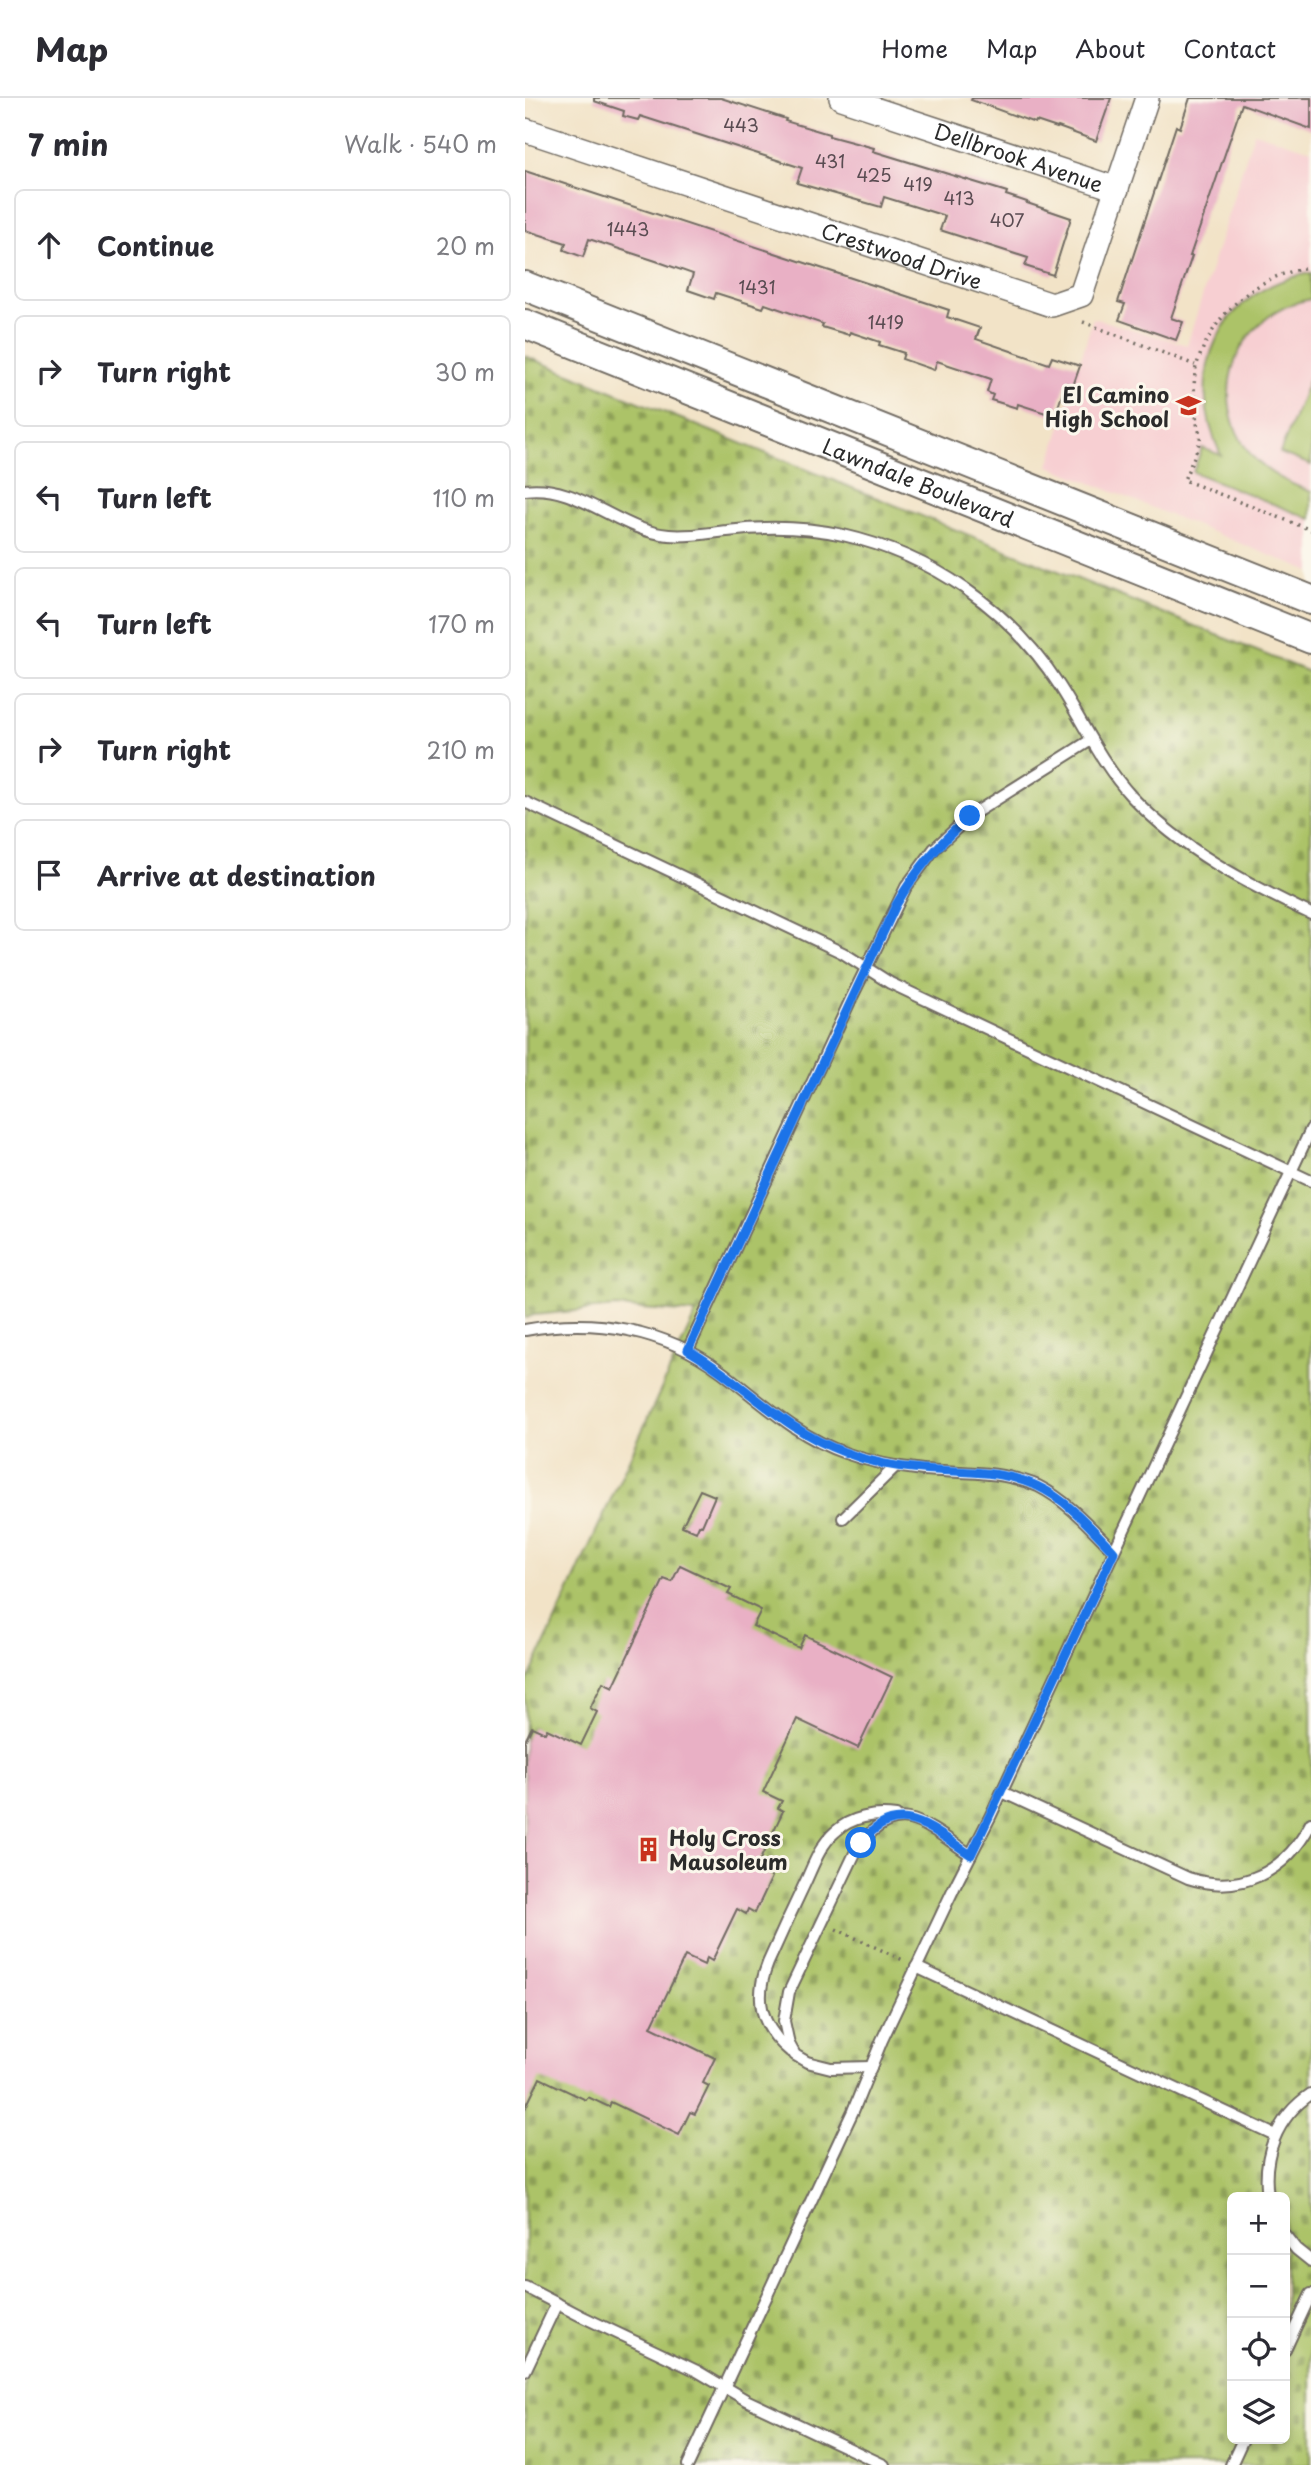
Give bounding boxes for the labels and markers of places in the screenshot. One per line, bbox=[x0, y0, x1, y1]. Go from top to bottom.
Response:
place label: El Camino High School bbox=[1045, 378, 1169, 434]
school or university icon: El Camino High School bbox=[1175, 392, 1203, 420]
place label: Holy Cross Mausoleum bbox=[669, 1821, 788, 1877]
building icon: Holy Cross Mausoleum bbox=[635, 1835, 663, 1863]

